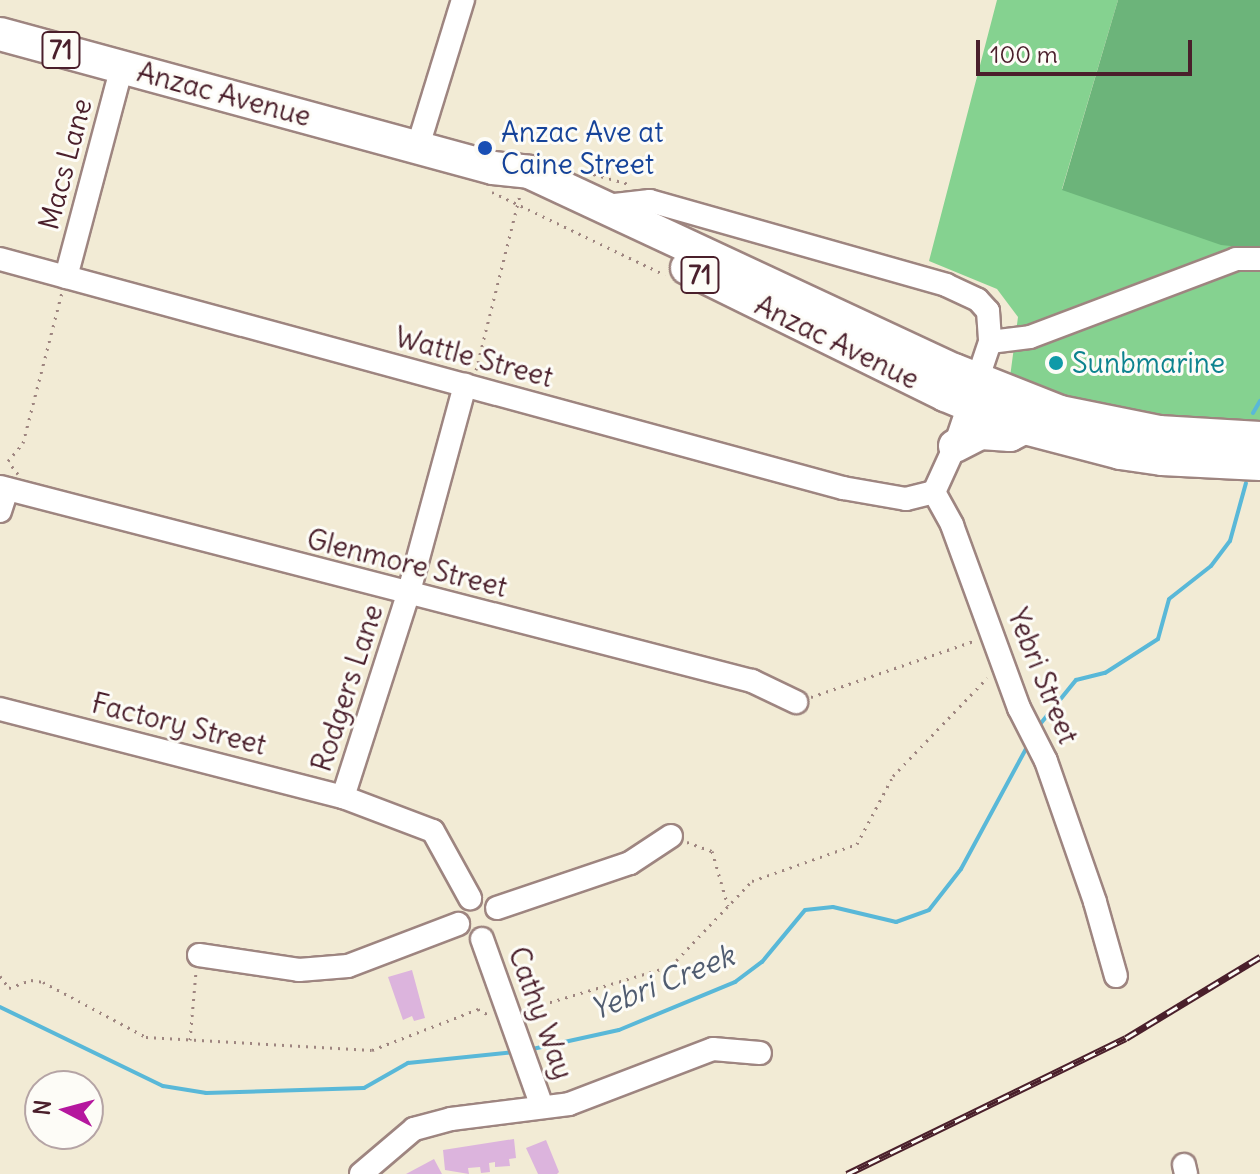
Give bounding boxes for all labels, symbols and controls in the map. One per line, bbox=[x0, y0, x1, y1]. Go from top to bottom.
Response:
scale bar bbox=[980, 24, 1196, 74]
road number: 71 bbox=[41, 28, 81, 72]
text: 100 m bbox=[990, 39, 1058, 69]
street label: Anzac Avenue bbox=[134, 55, 314, 133]
street label: Macs Lane bbox=[31, 95, 99, 233]
place label: Anzac Ave at Caine Street bbox=[501, 115, 664, 181]
marker: Anzac Ave at Caine Street bbox=[476, 139, 494, 157]
road number: 71 bbox=[680, 253, 720, 297]
street label: Anzac Avenue bbox=[750, 288, 924, 396]
street label: Wattle Street bbox=[391, 320, 557, 394]
place label: Sunbmarine bbox=[1072, 346, 1225, 380]
marker: Sunbmarine bbox=[1047, 354, 1065, 372]
street label: Glenmore Street bbox=[303, 522, 511, 604]
street label: Rodgers Lane bbox=[304, 600, 390, 776]
street label: Yebri Street bbox=[1001, 603, 1085, 749]
street label: Factory Street bbox=[88, 686, 270, 762]
water label: Yebri Creek bbox=[585, 937, 739, 1027]
street label: Cathy Way bbox=[502, 942, 580, 1084]
north arrow bbox=[24, 1070, 104, 1150]
text: N bbox=[27, 1099, 57, 1117]

